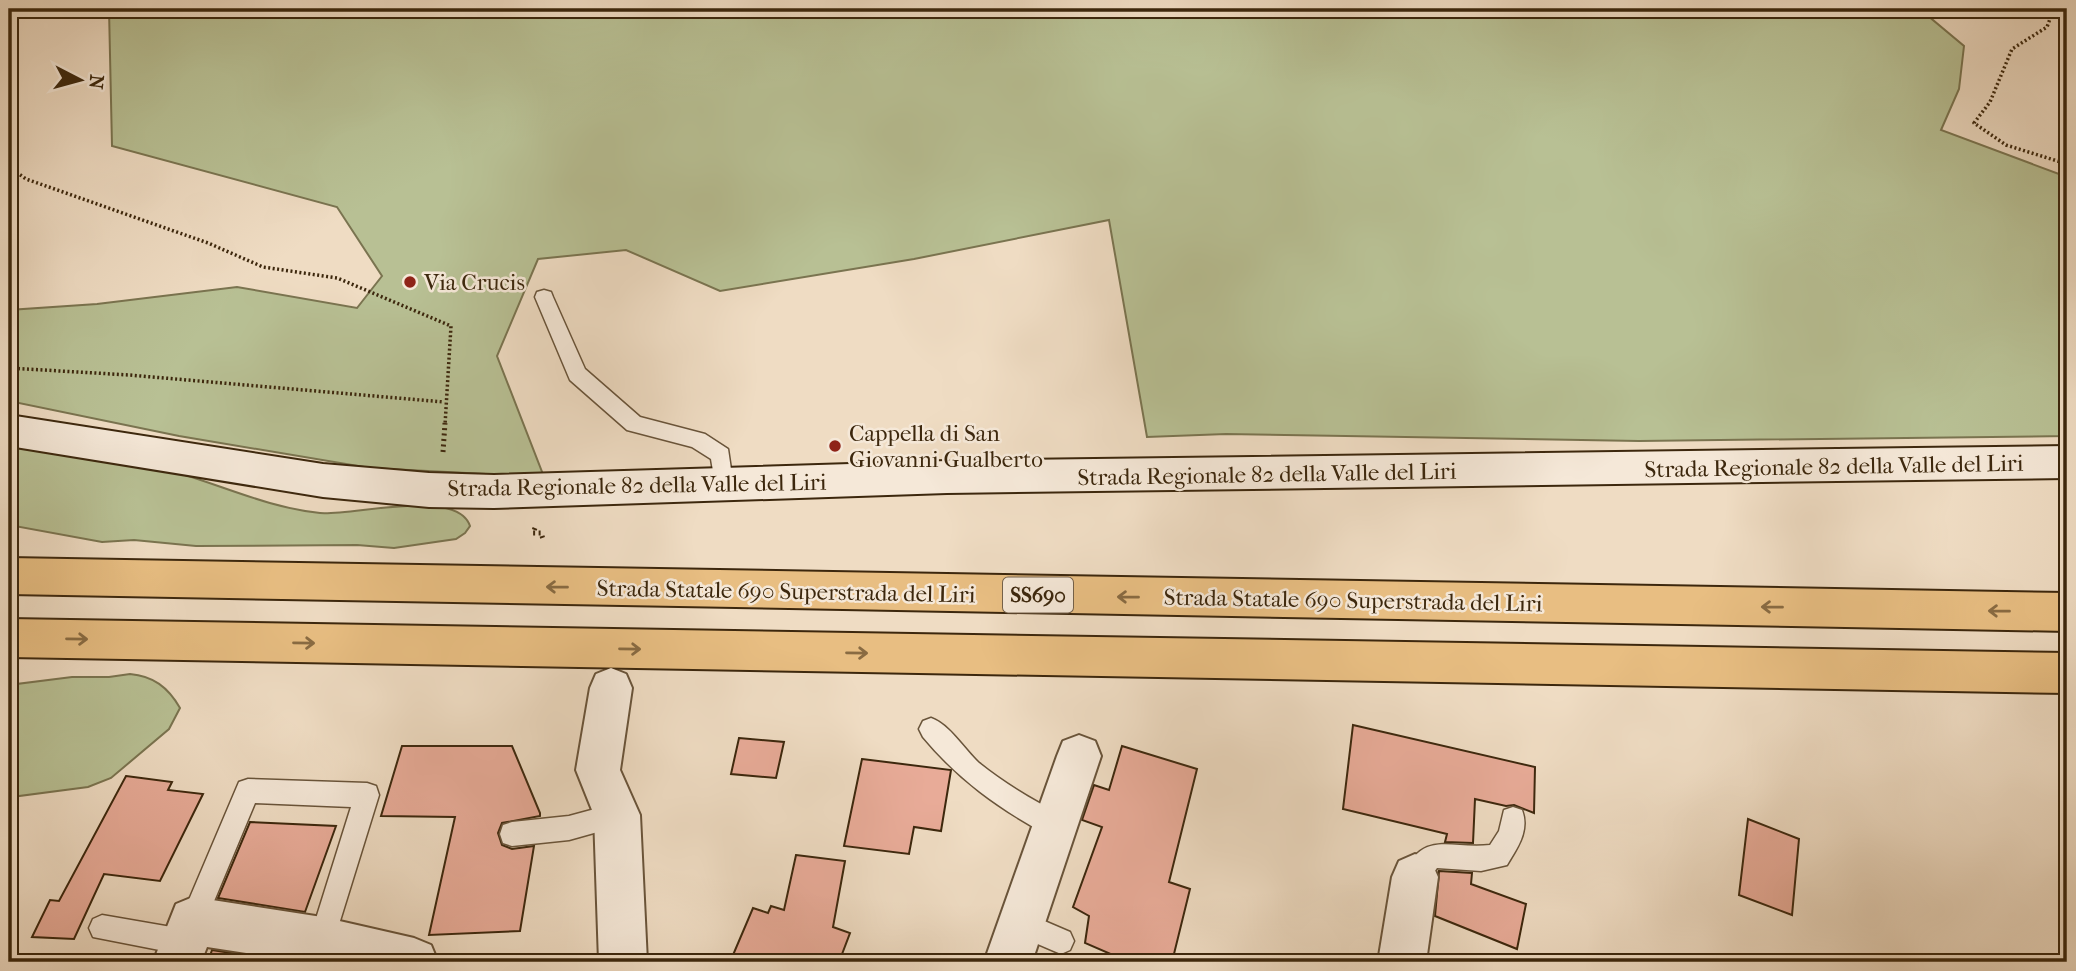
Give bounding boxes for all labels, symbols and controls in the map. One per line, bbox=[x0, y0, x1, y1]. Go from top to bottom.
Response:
north arrow bbox=[46, 46, 116, 116]
text: N bbox=[84, 73, 108, 91]
place label: Via Crucis bbox=[423, 269, 525, 296]
marker: Via Crucis bbox=[402, 274, 418, 290]
place label: Cappella di San Giovanni Gualberto bbox=[849, 420, 1043, 473]
marker: Cappella di San Giovanni Gualberto bbox=[827, 438, 843, 454]
street label: Strada Regionale 82 della Valle del Liri bbox=[1644, 450, 2024, 483]
street label: Strada Regionale 82 della Valle del Liri bbox=[1077, 458, 1457, 491]
street label: Strada Regionale 82 della Valle del Liri bbox=[447, 469, 827, 502]
street label: Strada Statale 690 Superstrada del Liri bbox=[596, 575, 976, 608]
road number: SS690 bbox=[1003, 578, 1073, 612]
one-way arrow bbox=[546, 580, 569, 593]
street label: Strada Statale 690 Superstrada del Liri bbox=[1163, 584, 1543, 617]
one-way arrow bbox=[1116, 590, 1139, 603]
one-way arrow bbox=[1760, 600, 1783, 614]
one-way arrow bbox=[1988, 604, 2011, 618]
one-way arrow bbox=[65, 633, 88, 646]
one-way arrow bbox=[293, 637, 316, 650]
one-way arrow bbox=[618, 642, 641, 656]
one-way arrow bbox=[846, 646, 869, 660]

